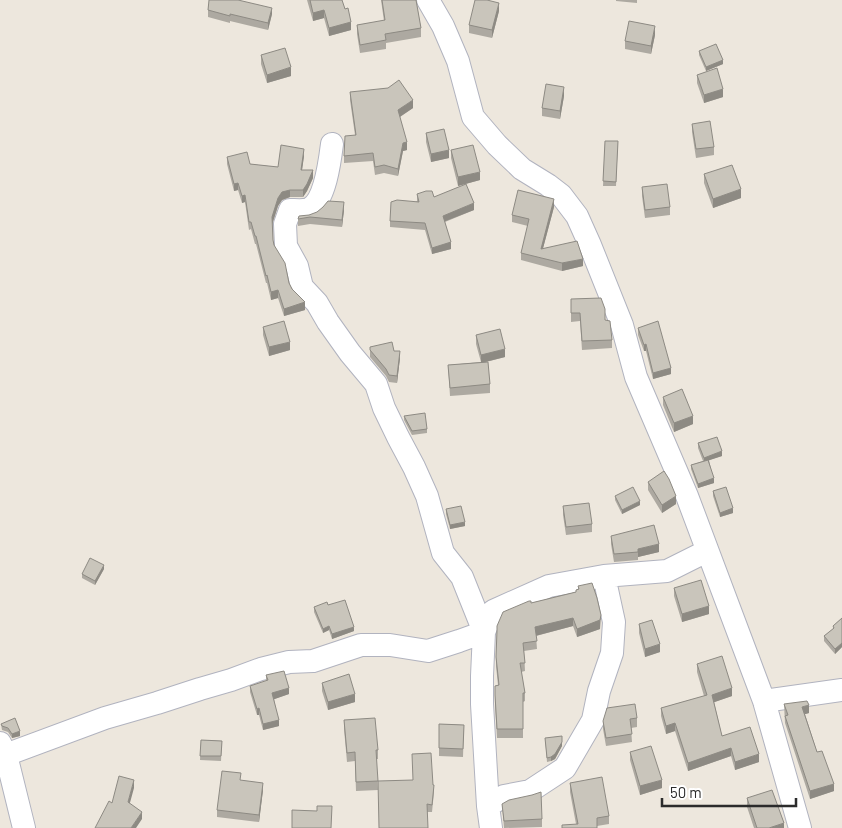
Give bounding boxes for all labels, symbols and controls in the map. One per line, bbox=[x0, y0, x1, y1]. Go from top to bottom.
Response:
scale bar bbox=[662, 776, 796, 808]
text: 50 m bbox=[670, 783, 702, 801]

